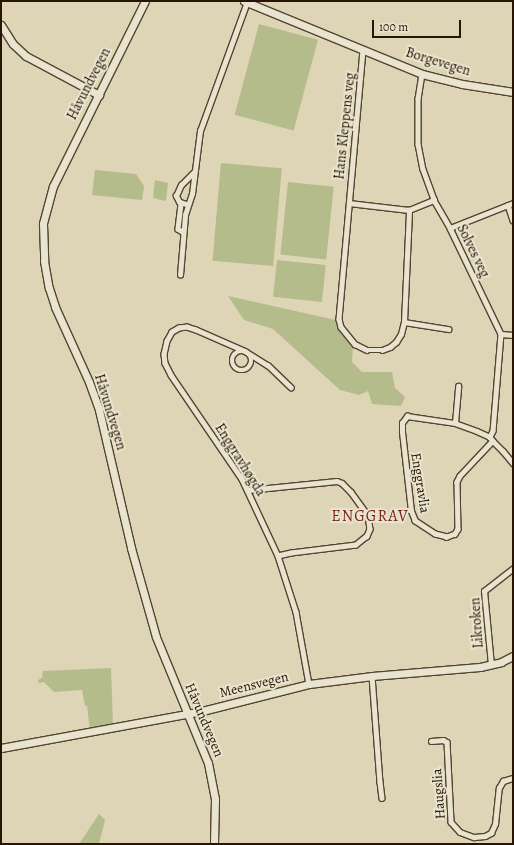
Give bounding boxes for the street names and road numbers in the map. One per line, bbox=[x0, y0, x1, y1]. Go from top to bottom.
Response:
street label: Borgevegen bbox=[404, 44, 472, 80]
street label: Håvundvegen bbox=[64, 45, 114, 123]
street label: Hans Kleppens veg bbox=[331, 72, 359, 180]
street label: Solves veg bbox=[453, 222, 493, 280]
street label: Håvundvegen bbox=[90, 372, 130, 452]
street label: Enggravhøgda bbox=[211, 420, 269, 500]
street label: Enggravlia bbox=[407, 451, 433, 515]
street label: Likroken bbox=[467, 597, 487, 649]
street label: Meensvegen bbox=[218, 668, 290, 702]
street label: Håvundvegen bbox=[181, 681, 227, 759]
street label: Haugslia bbox=[429, 768, 449, 820]

